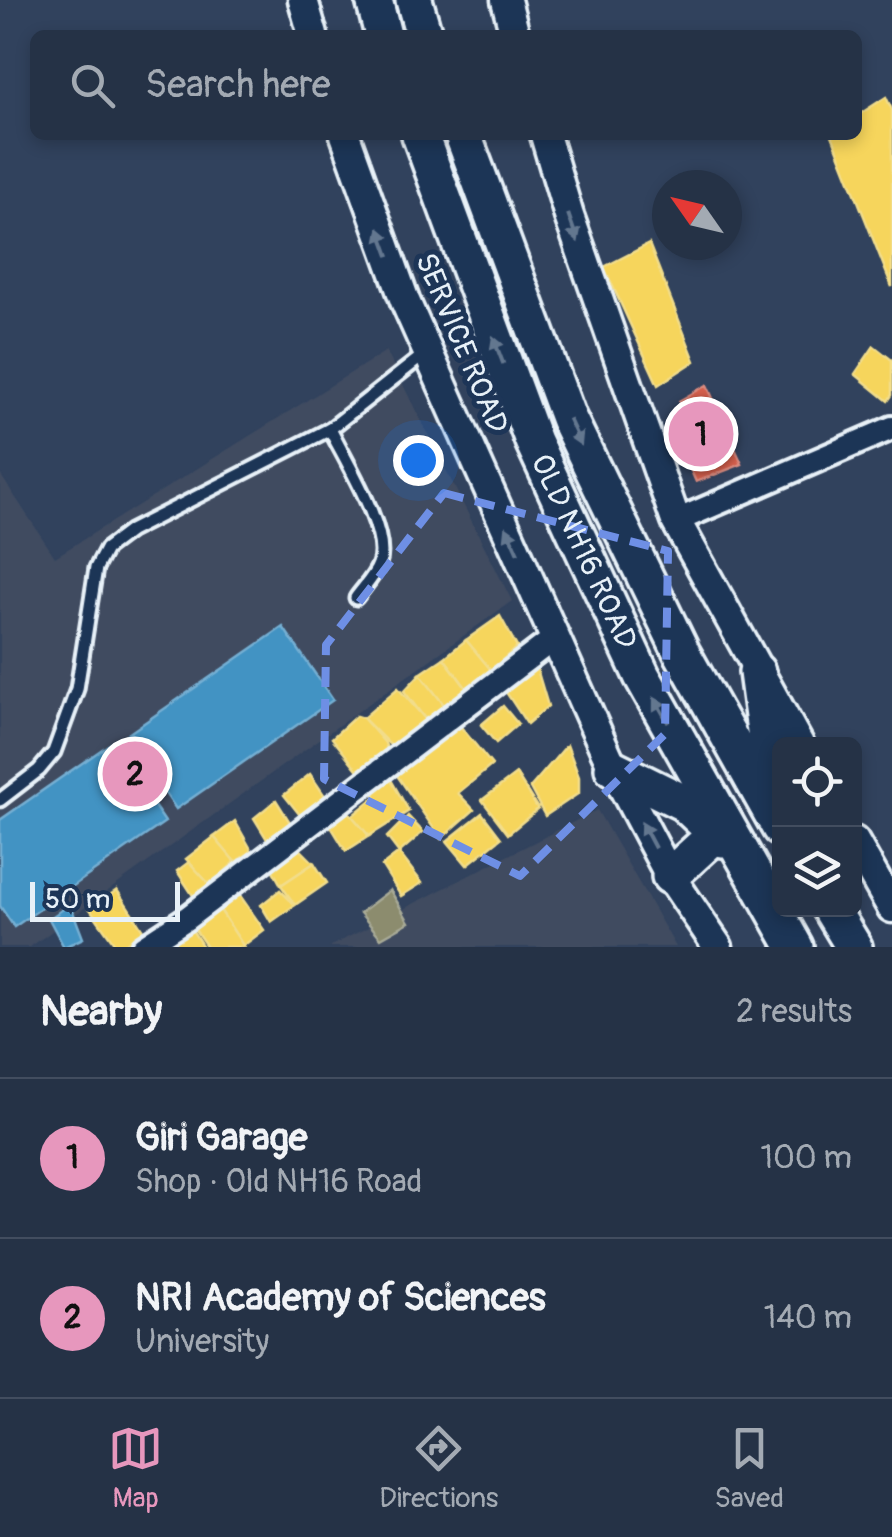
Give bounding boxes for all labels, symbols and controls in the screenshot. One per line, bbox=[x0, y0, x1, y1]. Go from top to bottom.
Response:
search box bbox=[30, 30, 862, 140]
icon: search bbox=[65, 58, 120, 113]
text: Search here bbox=[145, 61, 331, 109]
north arrow bbox=[652, 170, 742, 260]
one-way arrow bbox=[566, 214, 581, 244]
one-way arrow bbox=[375, 226, 390, 256]
street label: SERVICE ROAD bbox=[407, 247, 516, 439]
one-way arrow bbox=[490, 335, 505, 365]
pin: 1 bbox=[668, 396, 734, 472]
one-way arrow bbox=[567, 418, 584, 447]
your location bbox=[393, 435, 444, 486]
street label: OLD NH16 ROAD bbox=[523, 448, 645, 655]
one-way arrow bbox=[504, 525, 521, 554]
one-way arrow bbox=[653, 696, 670, 724]
pin: 2 bbox=[102, 736, 168, 812]
map controls bbox=[772, 737, 862, 917]
button: locate bbox=[772, 737, 862, 827]
one-way arrow bbox=[640, 820, 657, 849]
button: layers bbox=[772, 827, 862, 917]
scale bar bbox=[30, 877, 180, 921]
text: 50 m bbox=[45, 882, 110, 917]
text: Nearby bbox=[40, 986, 162, 1038]
text: 2 results bbox=[736, 992, 852, 1032]
text: Giri Garage bbox=[135, 1114, 307, 1162]
text: 1 bbox=[66, 1138, 79, 1178]
text: 100 m bbox=[760, 1138, 852, 1178]
text: Shop · Old NH16 Road bbox=[135, 1162, 422, 1202]
text: NRI Academy of Sciences bbox=[135, 1274, 546, 1322]
text: 2 bbox=[64, 1298, 81, 1338]
text: 140 m bbox=[764, 1298, 852, 1338]
text: University bbox=[135, 1322, 269, 1362]
tab: Map bbox=[108, 1421, 163, 1516]
tab: Directions bbox=[379, 1421, 498, 1516]
tab: Saved bbox=[714, 1421, 784, 1516]

